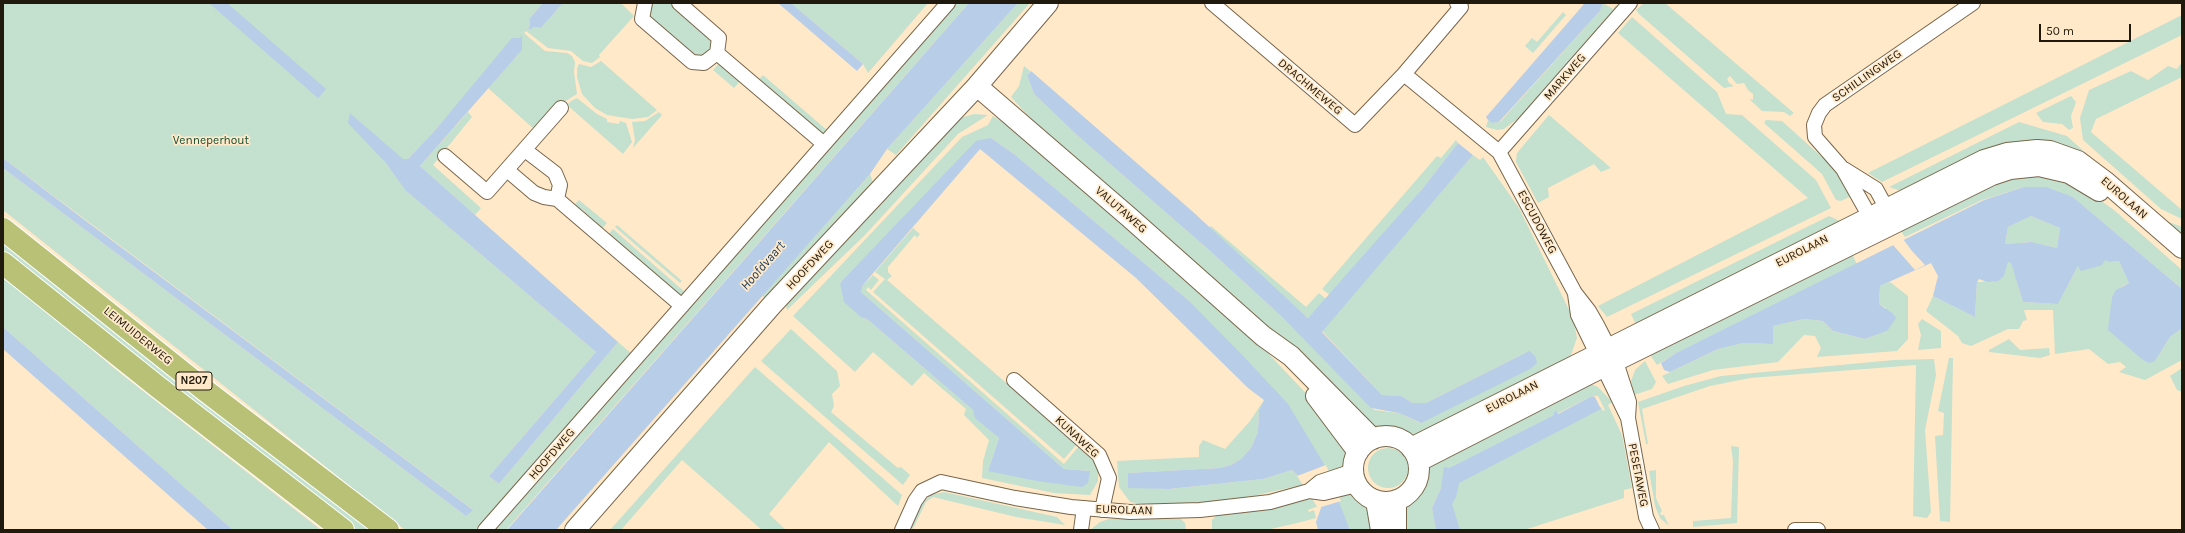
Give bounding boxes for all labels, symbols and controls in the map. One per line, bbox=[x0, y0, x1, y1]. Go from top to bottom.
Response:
scale bar bbox=[2041, 16, 2133, 42]
text: 50 m bbox=[2046, 24, 2074, 38]
street label: SCHILLINGWEG bbox=[1829, 47, 1905, 105]
street label: MARKWEG bbox=[1541, 51, 1589, 103]
street label: DRACHMEWEG bbox=[1275, 56, 1345, 118]
park label: Venneperhout bbox=[173, 134, 249, 148]
street label: EUROLAAN bbox=[2098, 174, 2150, 222]
street label: VALUTAWEG bbox=[1092, 184, 1150, 236]
street label: ESCUDOWEG bbox=[1514, 188, 1560, 256]
street label: EUROLAAN bbox=[1773, 232, 1831, 270]
street label: HOOFDWEG bbox=[783, 237, 837, 293]
water label: Hoofdvaart bbox=[738, 238, 788, 294]
street label: LEIMUIDERWEG bbox=[101, 304, 175, 368]
road number: N207 bbox=[176, 372, 212, 390]
street label: EUROLAAN bbox=[1483, 378, 1541, 416]
street label: KUNAWEG bbox=[1052, 413, 1102, 461]
street label: HOOFDWEG bbox=[526, 426, 578, 482]
street label: PESETAWEG bbox=[1625, 442, 1651, 508]
street label: EUROLAAN bbox=[1095, 502, 1153, 518]

